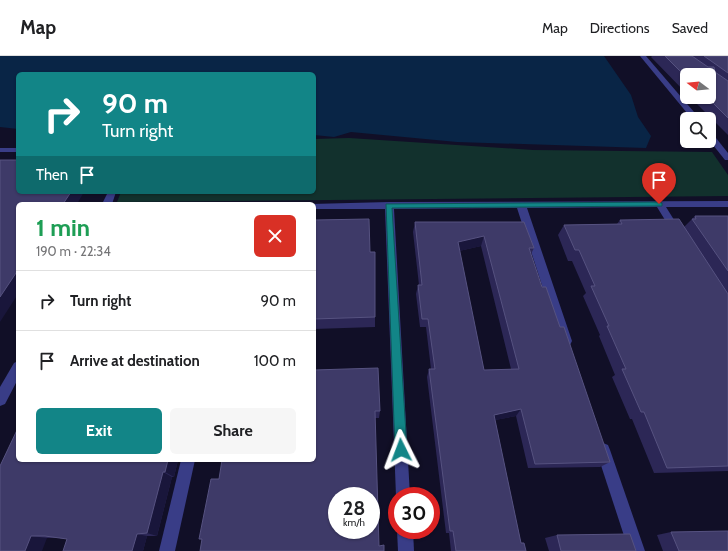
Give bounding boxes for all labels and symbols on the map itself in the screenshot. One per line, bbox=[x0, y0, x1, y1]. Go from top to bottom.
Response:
north arrow bbox=[680, 68, 716, 104]
pin bbox=[642, 163, 676, 204]
position arrow bbox=[380, 429, 422, 471]
speed limit sign: 30 bbox=[388, 487, 440, 539]

